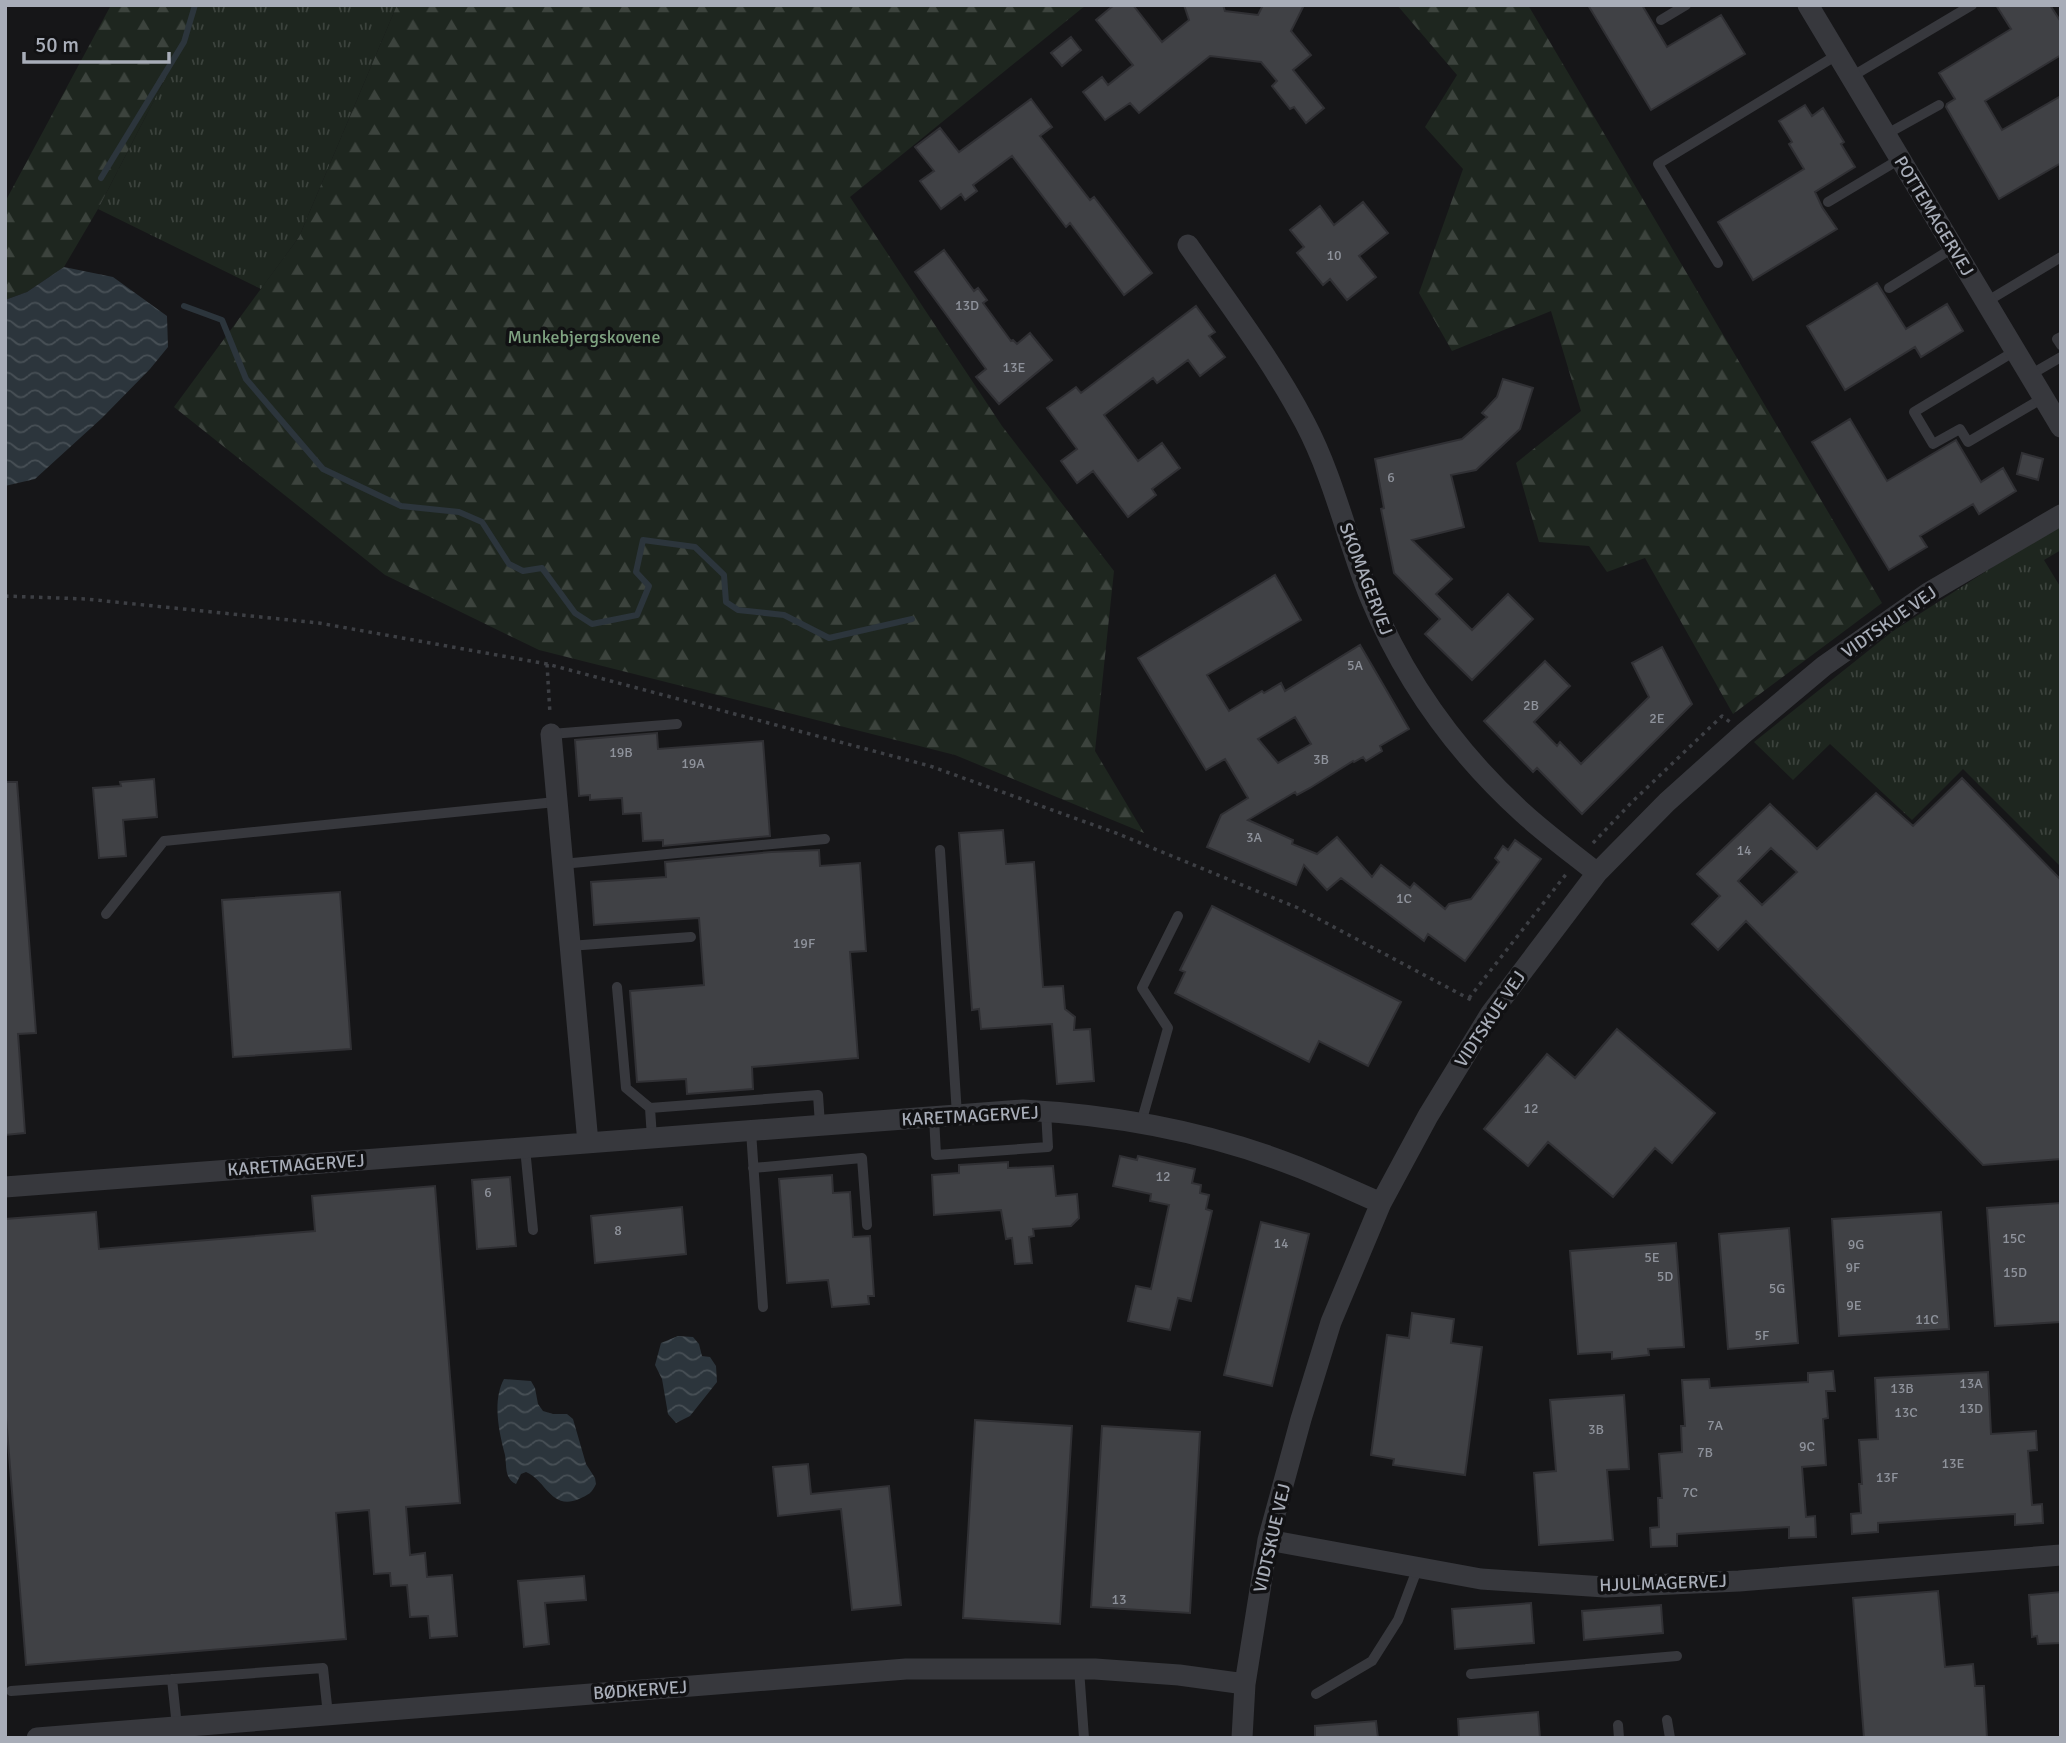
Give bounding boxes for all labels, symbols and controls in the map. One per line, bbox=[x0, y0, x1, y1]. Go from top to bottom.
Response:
scale bar bbox=[24, 21, 170, 65]
text: 50 m bbox=[35, 32, 79, 58]
street label: POTTEMAGERVEJ bbox=[1889, 152, 1979, 280]
house number: 10 bbox=[1326, 247, 1342, 264]
house number: 13D bbox=[955, 297, 979, 314]
park label: Munkebjergskovene bbox=[508, 326, 660, 348]
house number: 13E bbox=[1002, 359, 1026, 376]
house number: 6 bbox=[1387, 469, 1395, 486]
street label: SKOMAGERVEJ bbox=[1334, 520, 1398, 638]
street label: VIDTSKUE VEJ bbox=[1837, 581, 1941, 663]
house number: 5A bbox=[1347, 657, 1363, 674]
house number: 2B bbox=[1523, 697, 1539, 714]
house number: 2E bbox=[1649, 710, 1665, 727]
house number: 19B bbox=[609, 744, 633, 761]
house number: 3B bbox=[1313, 751, 1329, 768]
house number: 19A bbox=[681, 755, 705, 772]
house number: 3A bbox=[1246, 829, 1262, 846]
house number: 14 bbox=[1736, 842, 1752, 859]
house number: 1C bbox=[1396, 890, 1412, 907]
house number: 19F bbox=[793, 935, 815, 952]
street label: VIDTSKUE VEJ bbox=[1450, 967, 1530, 1071]
house number: 12 bbox=[1523, 1100, 1539, 1117]
street label: KARETMAGERVEJ bbox=[901, 1101, 1039, 1131]
street label: KARETMAGERVEJ bbox=[227, 1149, 365, 1181]
house number: 12 bbox=[1155, 1168, 1171, 1185]
house number: 6 bbox=[484, 1184, 492, 1201]
house number: 8 bbox=[614, 1222, 622, 1239]
house number: 15C bbox=[2002, 1230, 2026, 1247]
house number: 14 bbox=[1273, 1235, 1289, 1252]
house number: 9G bbox=[1848, 1236, 1864, 1253]
house number: 5E bbox=[1644, 1249, 1660, 1266]
house number: 9F bbox=[1846, 1259, 1860, 1276]
house number: 15D bbox=[2003, 1264, 2027, 1281]
house number: 5D bbox=[1657, 1268, 1673, 1285]
house number: 5G bbox=[1769, 1280, 1785, 1297]
house number: 9E bbox=[1846, 1297, 1862, 1314]
house number: 11C bbox=[1915, 1311, 1939, 1328]
house number: 5F bbox=[1755, 1327, 1769, 1344]
house number: 13A bbox=[1959, 1375, 1983, 1392]
house number: 13B bbox=[1890, 1380, 1914, 1397]
house number: 13D bbox=[1959, 1400, 1983, 1417]
house number: 13C bbox=[1894, 1404, 1918, 1421]
house number: 7A bbox=[1707, 1417, 1723, 1434]
house number: 3B bbox=[1588, 1421, 1604, 1438]
house number: 9C bbox=[1799, 1438, 1815, 1455]
house number: 7B bbox=[1697, 1444, 1713, 1461]
house number: 13E bbox=[1941, 1455, 1965, 1472]
house number: 13F bbox=[1876, 1469, 1898, 1486]
street label: VIDTSKUE VEJ bbox=[1249, 1481, 1295, 1595]
house number: 7C bbox=[1682, 1484, 1698, 1501]
street label: HJULMAGERVEJ bbox=[1599, 1570, 1727, 1596]
house number: 13 bbox=[1111, 1591, 1127, 1608]
street label: BØDKERVEJ bbox=[592, 1676, 688, 1704]

